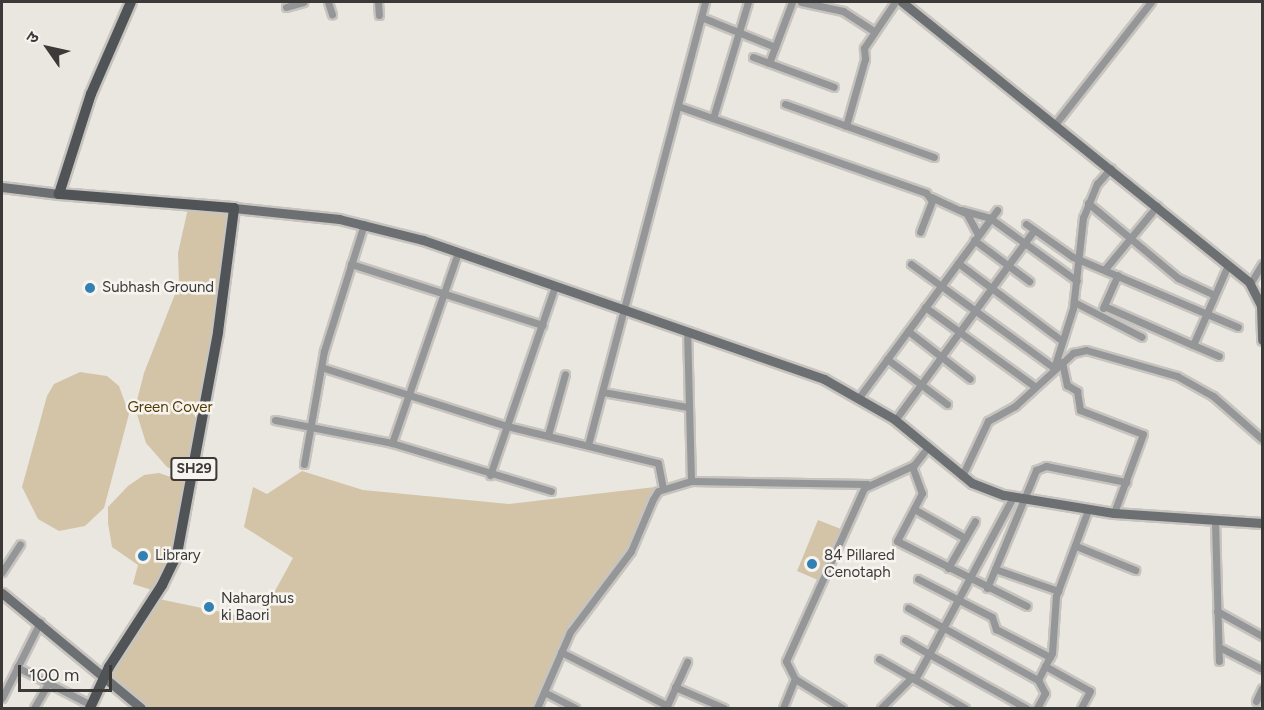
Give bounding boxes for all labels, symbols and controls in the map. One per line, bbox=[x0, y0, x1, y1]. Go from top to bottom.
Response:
north arrow bbox=[18, 18, 78, 78]
text: उ bbox=[22, 28, 43, 47]
place label: Subhash Ground bbox=[102, 279, 214, 297]
marker: Subhash Ground bbox=[83, 281, 97, 295]
park label: Green Cover bbox=[127, 399, 213, 417]
road number: SH29 bbox=[170, 458, 218, 480]
place label: 84 Pillared Cenotaph bbox=[824, 546, 895, 581]
place label: Library bbox=[155, 547, 201, 565]
marker: Library bbox=[136, 549, 150, 563]
marker: 84 Pillared Cenotaph bbox=[805, 557, 819, 571]
place label: Naharghus ki Baori bbox=[221, 589, 294, 624]
marker: Naharghus ki Baori bbox=[202, 600, 216, 614]
scale bar bbox=[21, 653, 116, 691]
text: 100 m bbox=[29, 664, 79, 686]

